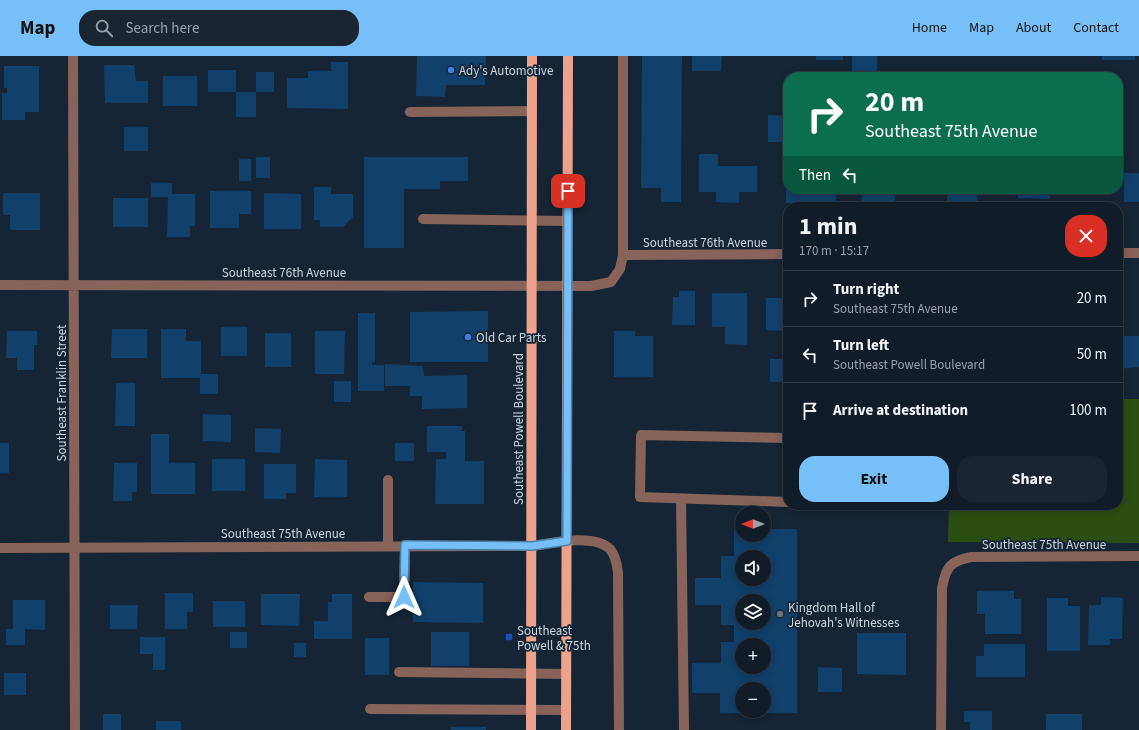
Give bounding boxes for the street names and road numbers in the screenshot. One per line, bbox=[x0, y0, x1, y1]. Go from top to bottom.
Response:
street label: Southeast 76th Avenue bbox=[643, 234, 767, 252]
street label: Southeast 76th Avenue bbox=[222, 264, 346, 282]
street label: Southeast Franklin Street bbox=[53, 324, 71, 461]
street label: Southeast Powell Boulevard bbox=[510, 353, 528, 505]
street label: Southeast 75th Avenue bbox=[221, 525, 345, 543]
street label: Southeast 75th Avenue bbox=[982, 536, 1106, 554]

